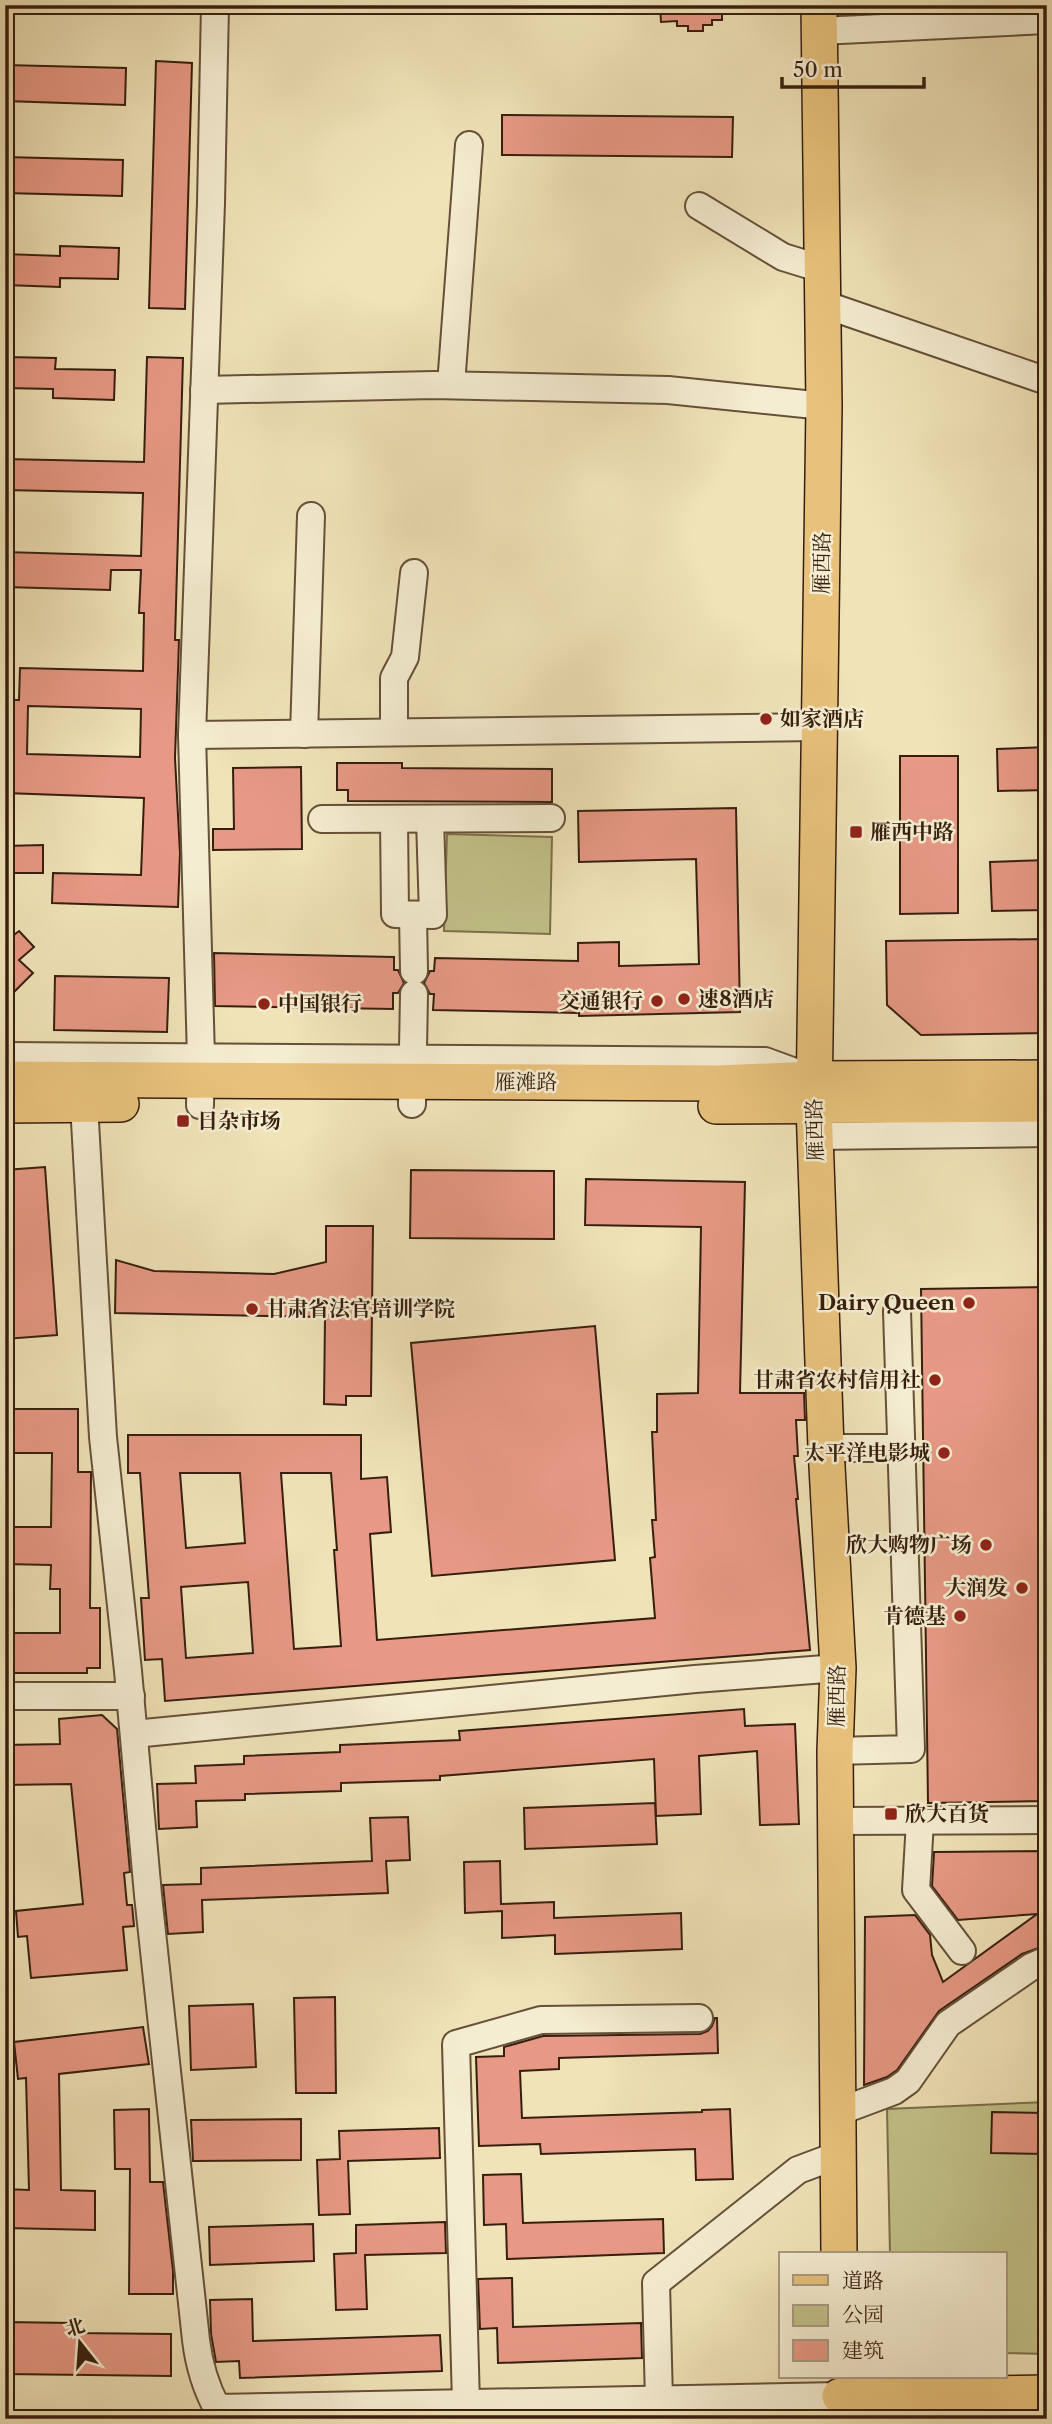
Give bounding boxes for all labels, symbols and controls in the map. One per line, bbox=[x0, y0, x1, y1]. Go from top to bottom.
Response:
scale bar bbox=[782, 46, 924, 90]
text: 50 m bbox=[793, 57, 843, 82]
street label: 雁西路 bbox=[808, 531, 835, 595]
place label: 如家酒店 bbox=[780, 706, 864, 731]
marker: 如家酒店 bbox=[758, 711, 774, 727]
place label: 雁西中路 bbox=[870, 819, 954, 844]
marker: 雁西中路 bbox=[848, 824, 864, 840]
place label: 速8酒店 bbox=[698, 986, 774, 1011]
place label: 交通银行 bbox=[559, 988, 643, 1013]
place label: 中国银行 bbox=[278, 991, 362, 1016]
marker: 速8酒店 bbox=[676, 991, 692, 1007]
marker: 交通银行 bbox=[649, 993, 665, 1009]
marker: 中国银行 bbox=[256, 996, 272, 1012]
street label: 雁滩路 bbox=[495, 1069, 558, 1094]
street label: 雁西路 bbox=[801, 1098, 828, 1162]
place label: 日杂市场 bbox=[197, 1108, 281, 1133]
marker: 日杂市场 bbox=[175, 1113, 191, 1129]
place label: Dairy Queen bbox=[818, 1290, 956, 1315]
marker: Dairy Queen bbox=[961, 1295, 977, 1311]
place label: 甘肃省法官培训学院 bbox=[266, 1296, 455, 1321]
marker: 甘肃省法官培训学院 bbox=[244, 1301, 260, 1317]
place label: 甘肃省农村信用社 bbox=[753, 1367, 921, 1392]
marker: 甘肃省农村信用社 bbox=[927, 1372, 943, 1388]
place label: 太平洋电影城 bbox=[804, 1440, 930, 1465]
marker: 太平洋电影城 bbox=[936, 1445, 952, 1461]
place label: 欣大购物广场 bbox=[846, 1532, 972, 1557]
marker: 欣大购物广场 bbox=[978, 1537, 994, 1553]
place label: 大润发 bbox=[945, 1575, 1008, 1600]
marker: 大润发 bbox=[1014, 1580, 1030, 1596]
place label: 肯德基 bbox=[883, 1603, 946, 1628]
marker: 肯德基 bbox=[952, 1608, 968, 1624]
street label: 雁西路 bbox=[823, 1664, 850, 1728]
place label: 欣大百货 bbox=[905, 1801, 989, 1826]
marker: 欣大百货 bbox=[883, 1806, 899, 1822]
legend bbox=[779, 2252, 1006, 2378]
text: 道路 bbox=[842, 2268, 884, 2293]
text: 公园 bbox=[842, 2302, 884, 2327]
north arrow bbox=[46, 2308, 116, 2378]
text: 北 bbox=[63, 2313, 88, 2341]
text: 建筑 bbox=[842, 2338, 884, 2363]

